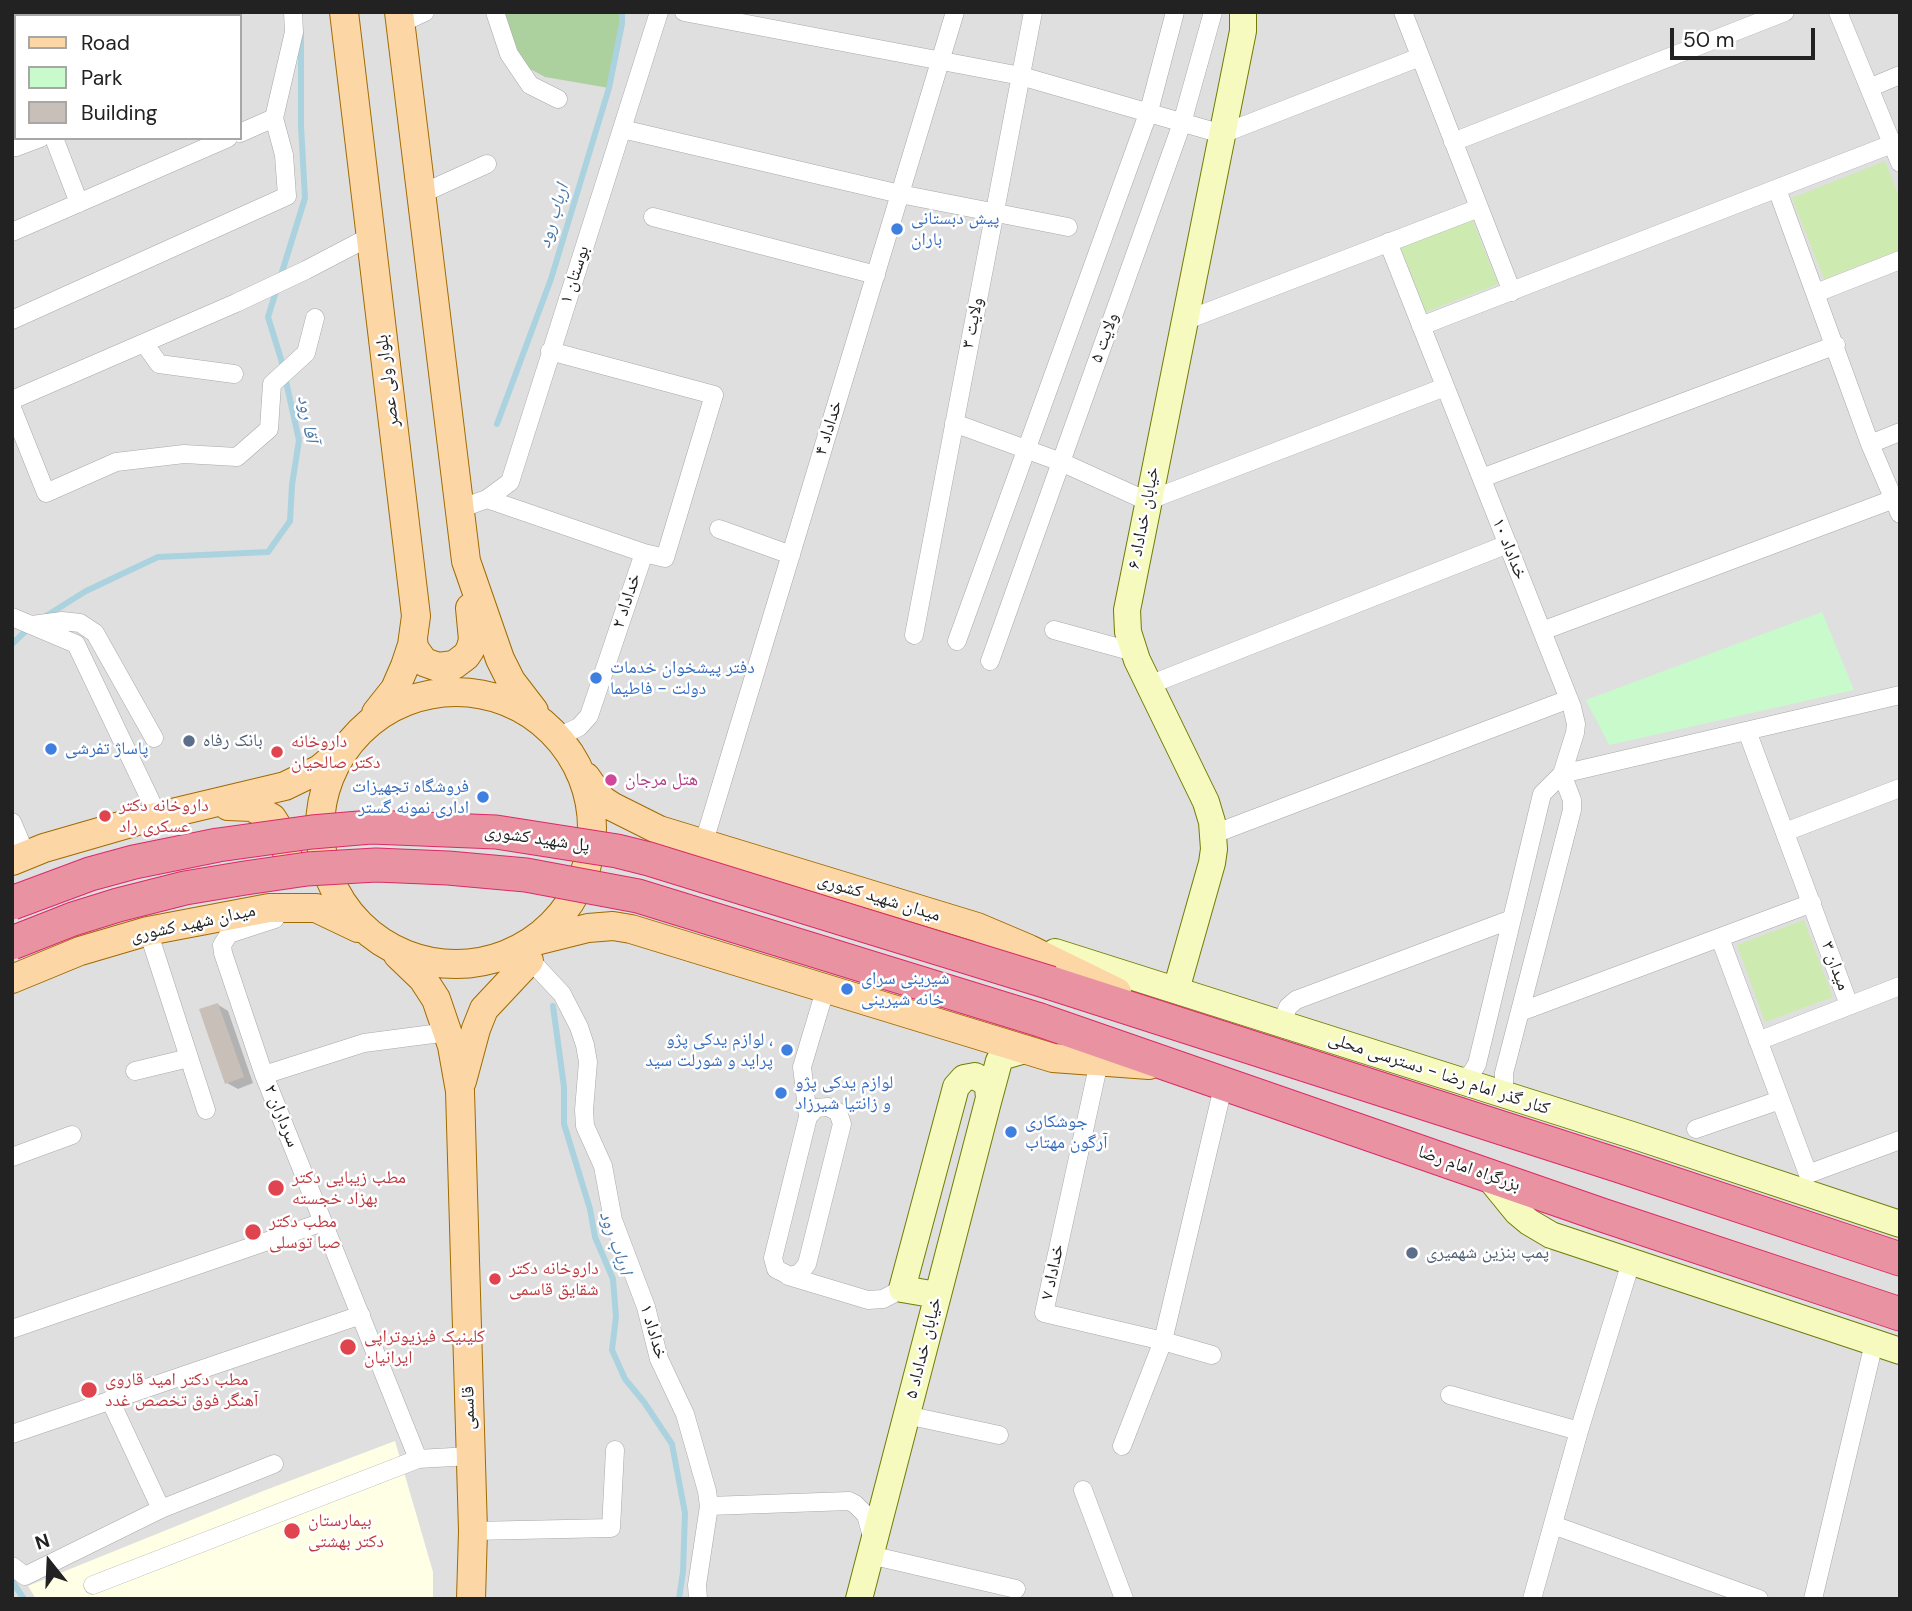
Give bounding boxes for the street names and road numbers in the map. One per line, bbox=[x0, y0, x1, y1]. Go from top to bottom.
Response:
street label: بوستان ۱ bbox=[556, 243, 594, 307]
street label: ولایت ۳ bbox=[957, 296, 989, 350]
street label: ولایت ۵ bbox=[1086, 310, 1124, 366]
street label: بلوار ولی عصر bbox=[372, 333, 404, 429]
street label: خداداد ۴ bbox=[810, 398, 848, 458]
street label: خیابان خداداد ۶ bbox=[1124, 465, 1164, 571]
street label: خداداد ۱۰ bbox=[1487, 515, 1531, 583]
street label: خداداد ۲ bbox=[608, 571, 646, 631]
street label: پل شهید کشوری bbox=[483, 821, 591, 857]
street label: میدان شهید کشوری bbox=[815, 869, 943, 927]
street label: میدان شهید کشوری bbox=[129, 900, 257, 948]
street label: میدان ۳ bbox=[1816, 938, 1854, 994]
street label: کنار گذر امام رضا - دسترسی محلی bbox=[1326, 1028, 1552, 1120]
street label: سرداران ۲ bbox=[259, 1082, 303, 1150]
street label: بزرگراه امام رضا bbox=[1415, 1141, 1523, 1197]
street label: خداداد ۷ bbox=[1037, 1242, 1069, 1302]
street label: خیابان خداداد ۵ bbox=[901, 1295, 947, 1401]
street label: خداداد ۱ bbox=[634, 1302, 672, 1362]
street label: قاسمی bbox=[458, 1386, 480, 1430]

